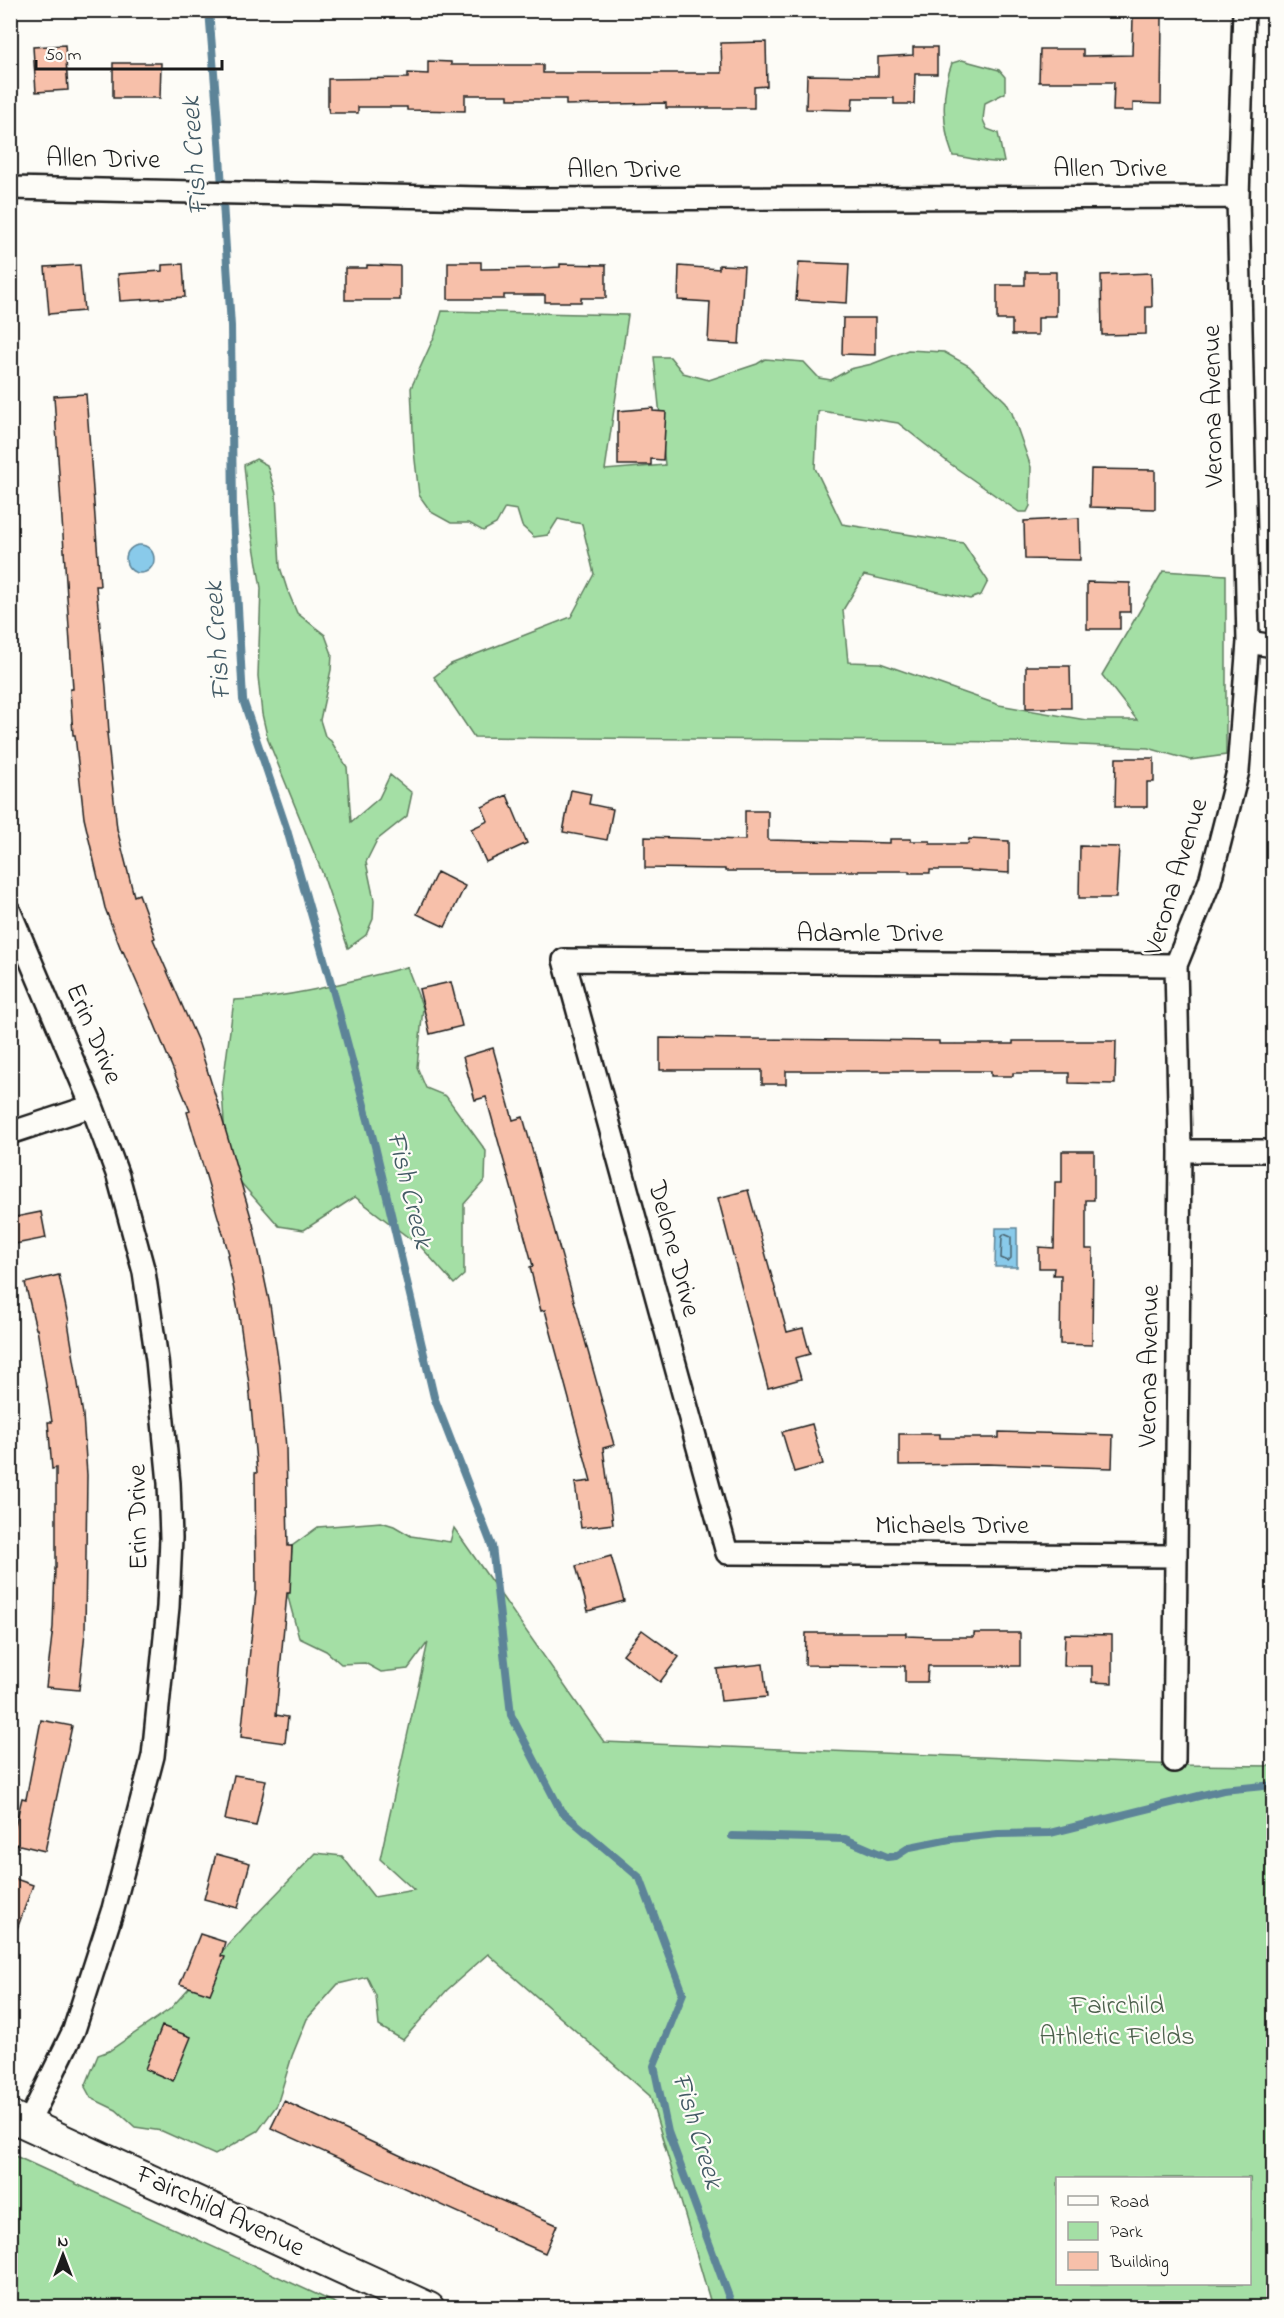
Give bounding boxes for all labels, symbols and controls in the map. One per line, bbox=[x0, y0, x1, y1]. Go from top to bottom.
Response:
scale bar bbox=[36, 33, 222, 71]
text: 50 m bbox=[45, 43, 82, 69]
water label: Fish Creek bbox=[171, 93, 221, 217]
street label: Allen Drive bbox=[46, 140, 161, 181]
street label: Allen Drive bbox=[1053, 150, 1168, 189]
street label: Allen Drive bbox=[567, 151, 682, 190]
street label: Verona Avenue bbox=[1193, 323, 1235, 489]
water label: Fish Creek bbox=[194, 578, 244, 702]
street label: Verona Avenue bbox=[1134, 793, 1220, 961]
street label: Adamle Drive bbox=[796, 915, 944, 954]
street label: Erin Drive bbox=[54, 978, 132, 1091]
water label: Fish Creek bbox=[374, 1127, 443, 1254]
street label: Delone Drive bbox=[636, 1176, 710, 1322]
street label: Verona Avenue bbox=[1129, 1283, 1171, 1449]
street label: Erin Drive bbox=[119, 1463, 159, 1570]
street label: Michaels Drive bbox=[875, 1507, 1030, 1546]
park label: Fairchild Athletic Fields bbox=[1039, 1987, 1195, 2057]
water label: Fish Creek bbox=[659, 2068, 734, 2196]
street label: Fairchild Avenue bbox=[128, 2155, 312, 2269]
legend bbox=[1056, 2177, 1251, 2285]
text: Road bbox=[1110, 2190, 1149, 2216]
text: Park bbox=[1110, 2220, 1143, 2246]
north arrow bbox=[33, 2225, 93, 2285]
text: N bbox=[58, 2230, 69, 2254]
text: Building bbox=[1109, 2250, 1169, 2277]

